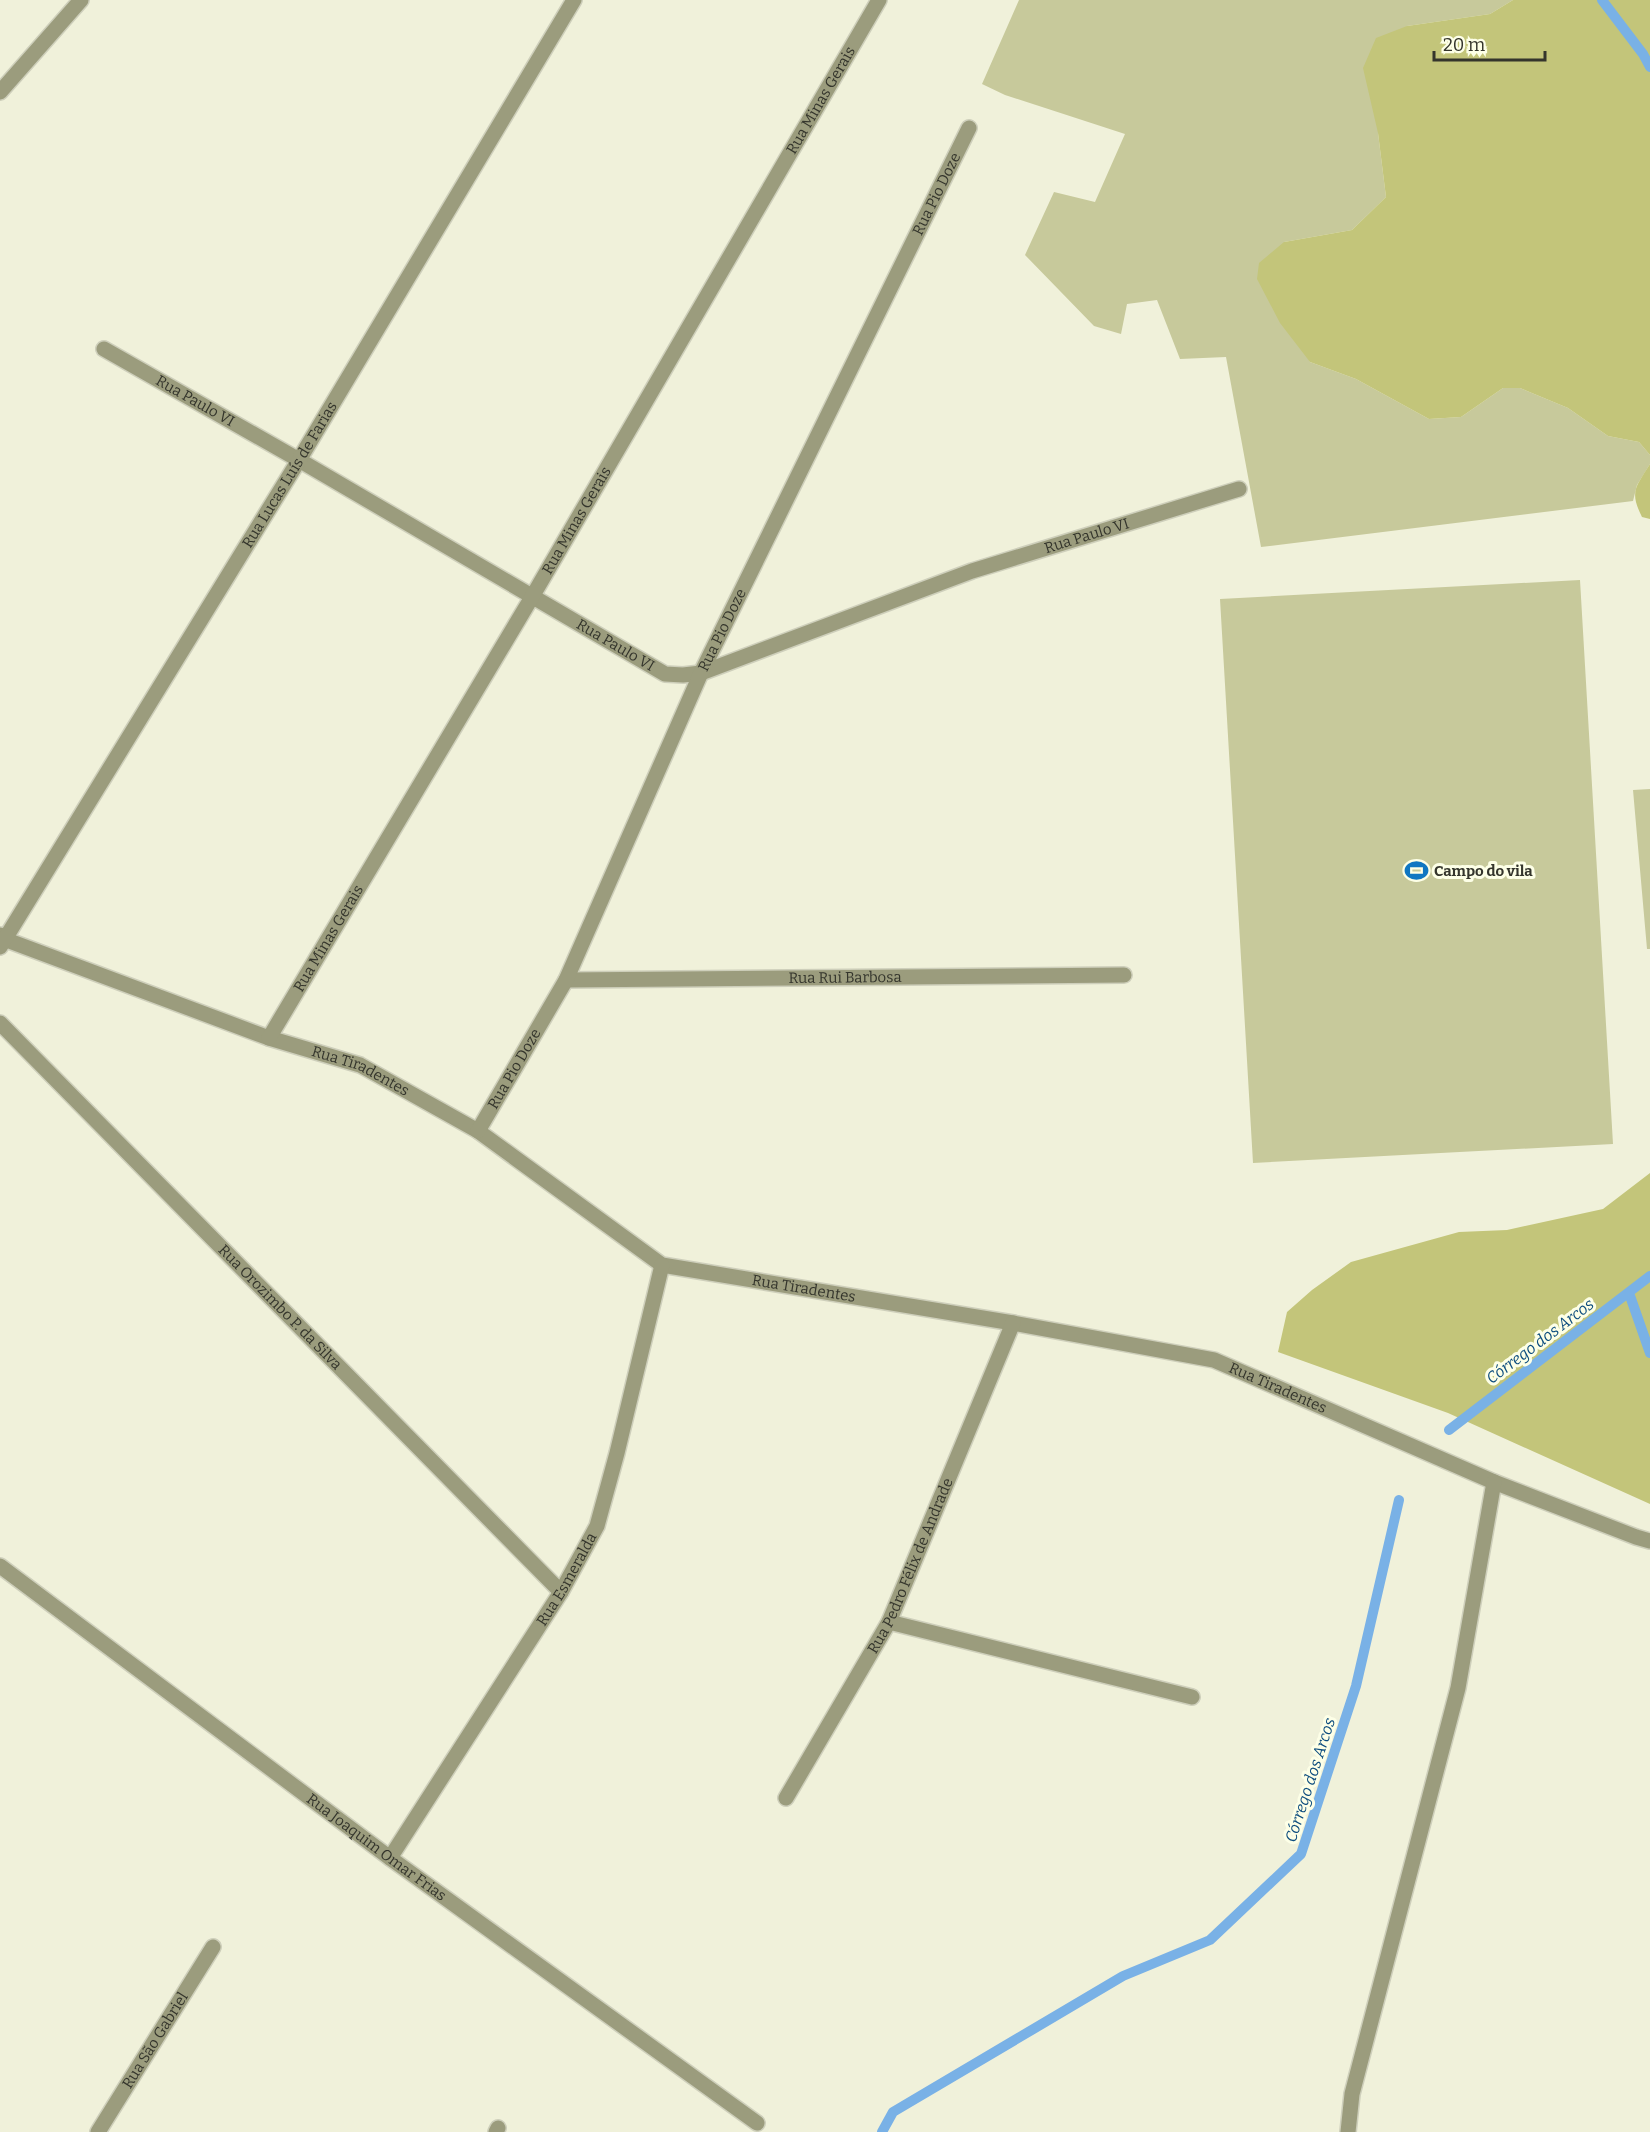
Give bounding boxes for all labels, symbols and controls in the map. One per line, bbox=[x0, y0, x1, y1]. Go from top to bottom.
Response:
scale bar bbox=[1434, 24, 1545, 62]
text: 20 m bbox=[1443, 34, 1485, 56]
street label: Rua Minas Gerais bbox=[782, 43, 859, 157]
street label: Rua Pio Doze bbox=[909, 150, 964, 238]
street label: Rua Paulo VI bbox=[153, 371, 238, 430]
street label: Rua Lucas Luís de Farias bbox=[238, 398, 341, 551]
street label: Rua Minas Gerais bbox=[538, 464, 615, 577]
street label: Rua Paulo VI bbox=[1042, 514, 1131, 557]
street label: Rua Pio Doze bbox=[694, 586, 750, 674]
street label: Rua Paulo VI bbox=[573, 615, 658, 675]
sports icon: Campo do vila bbox=[1403, 858, 1429, 884]
place label: Campo do vila bbox=[1434, 862, 1533, 880]
street label: Rua Minas Gerais bbox=[290, 882, 367, 995]
street label: Rua Rui Barbosa bbox=[788, 968, 902, 987]
street label: Rua Pio Doze bbox=[484, 1025, 545, 1112]
street label: Rua Tiradentes bbox=[310, 1042, 412, 1100]
street label: Rua Orozimbo P. da Silva bbox=[215, 1241, 346, 1373]
street label: Rua Tiradentes bbox=[751, 1271, 857, 1306]
water label: Córrego dos Arcos bbox=[1483, 1294, 1598, 1388]
street label: Rua Tiradentes bbox=[1226, 1359, 1329, 1417]
street label: Rua Pedro Félix de Andrade bbox=[864, 1475, 957, 1657]
street label: Rua Esmeralda bbox=[533, 1530, 601, 1629]
water label: Córrego dos Arcos bbox=[1281, 1715, 1339, 1845]
street label: Rua Joaquim Omar Frias bbox=[303, 1790, 450, 1905]
street label: Rua São Gabriel bbox=[118, 1989, 192, 2092]

